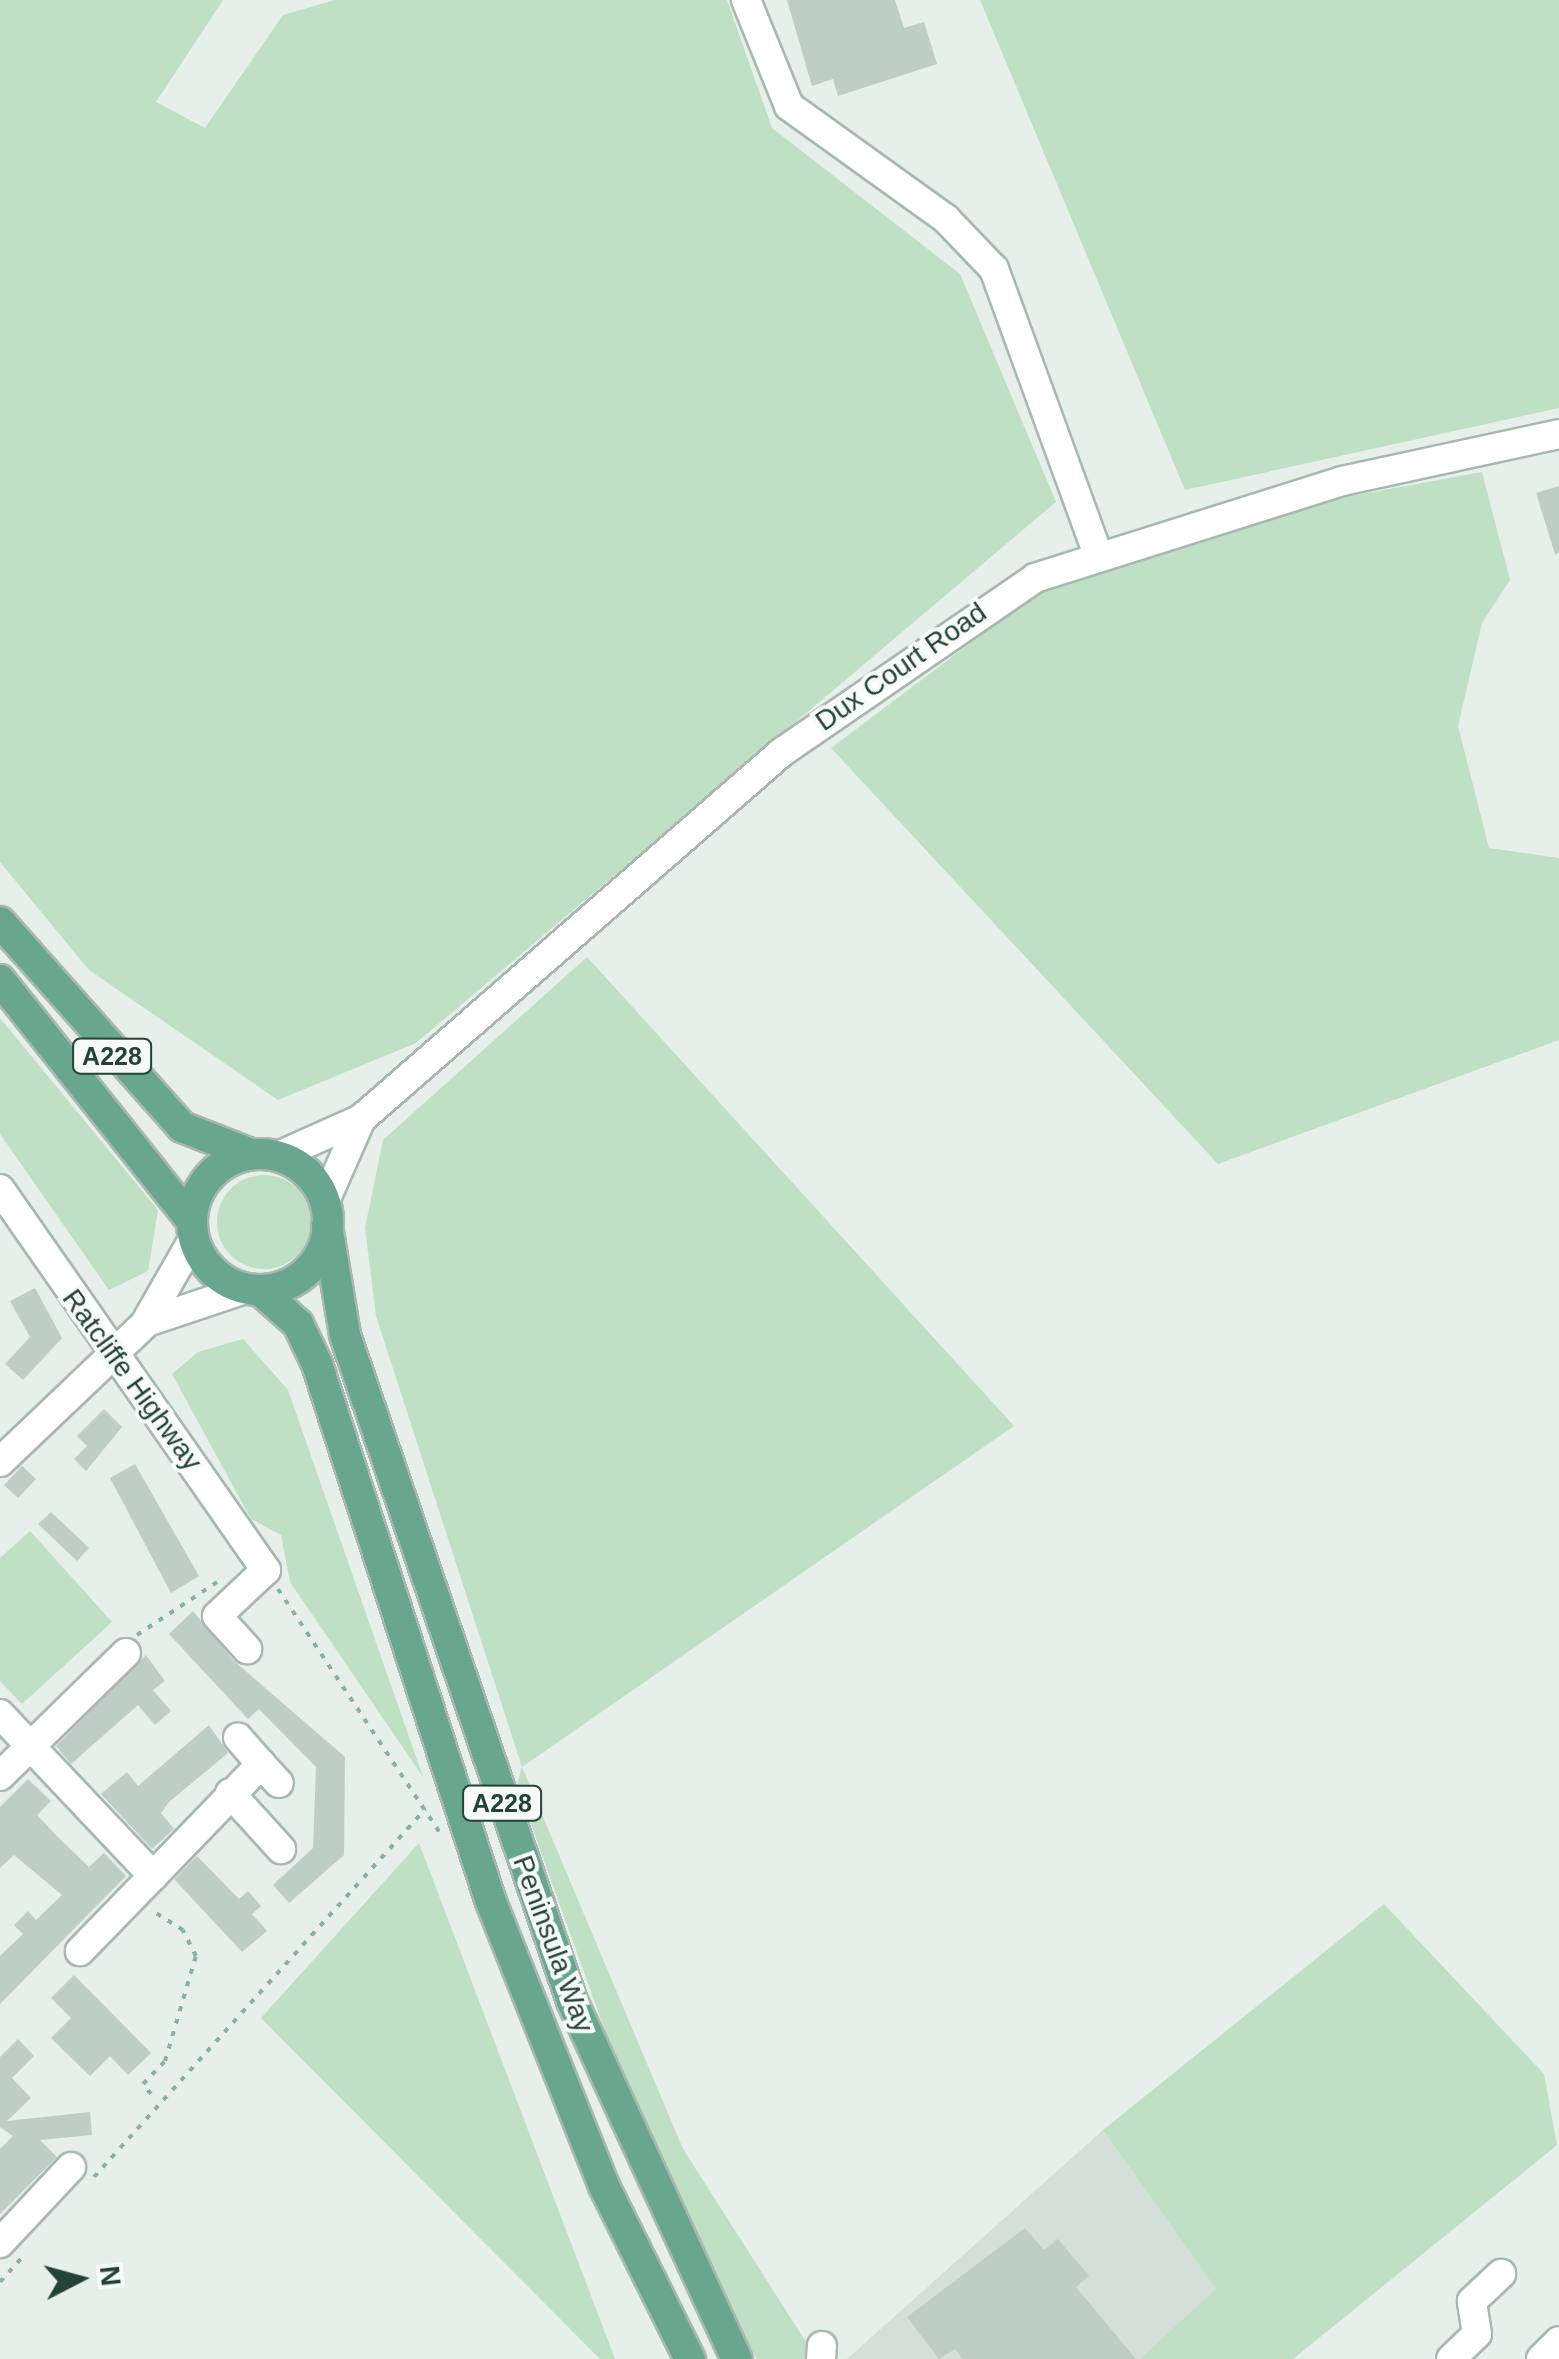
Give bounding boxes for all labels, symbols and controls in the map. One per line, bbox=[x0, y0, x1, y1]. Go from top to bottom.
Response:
street label: Dux Court Road bbox=[809, 596, 993, 738]
road number: A228 bbox=[72, 1036, 152, 1076]
street label: Ratcliffe Highway bbox=[55, 1283, 209, 1477]
road number: A228 bbox=[462, 1783, 542, 1823]
street label: Peninsula Way bbox=[505, 1851, 601, 2037]
north arrow bbox=[30, 2229, 130, 2329]
text: N bbox=[94, 2264, 127, 2287]

